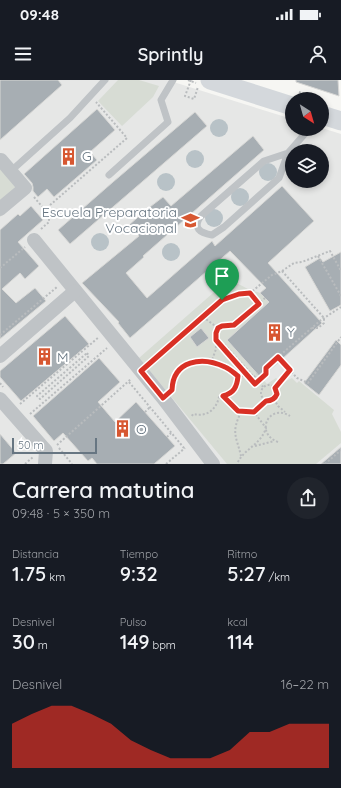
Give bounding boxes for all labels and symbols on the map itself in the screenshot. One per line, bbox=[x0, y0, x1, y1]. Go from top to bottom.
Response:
north arrow bbox=[285, 92, 329, 136]
building icon: G bbox=[59, 146, 79, 166]
place label: G bbox=[82, 147, 92, 165]
place label: Escuela Preparatoria Vocacional bbox=[42, 203, 177, 237]
school or university icon: Escuela Preparatoria Vocacional bbox=[180, 210, 200, 230]
pin bbox=[205, 259, 239, 300]
building icon: Y bbox=[264, 322, 284, 342]
place label: Y bbox=[287, 323, 295, 341]
building icon: M bbox=[34, 347, 54, 367]
place label: M bbox=[57, 348, 69, 366]
building icon: O bbox=[113, 419, 133, 439]
place label: O bbox=[136, 420, 147, 438]
scale bar bbox=[12, 436, 97, 455]

